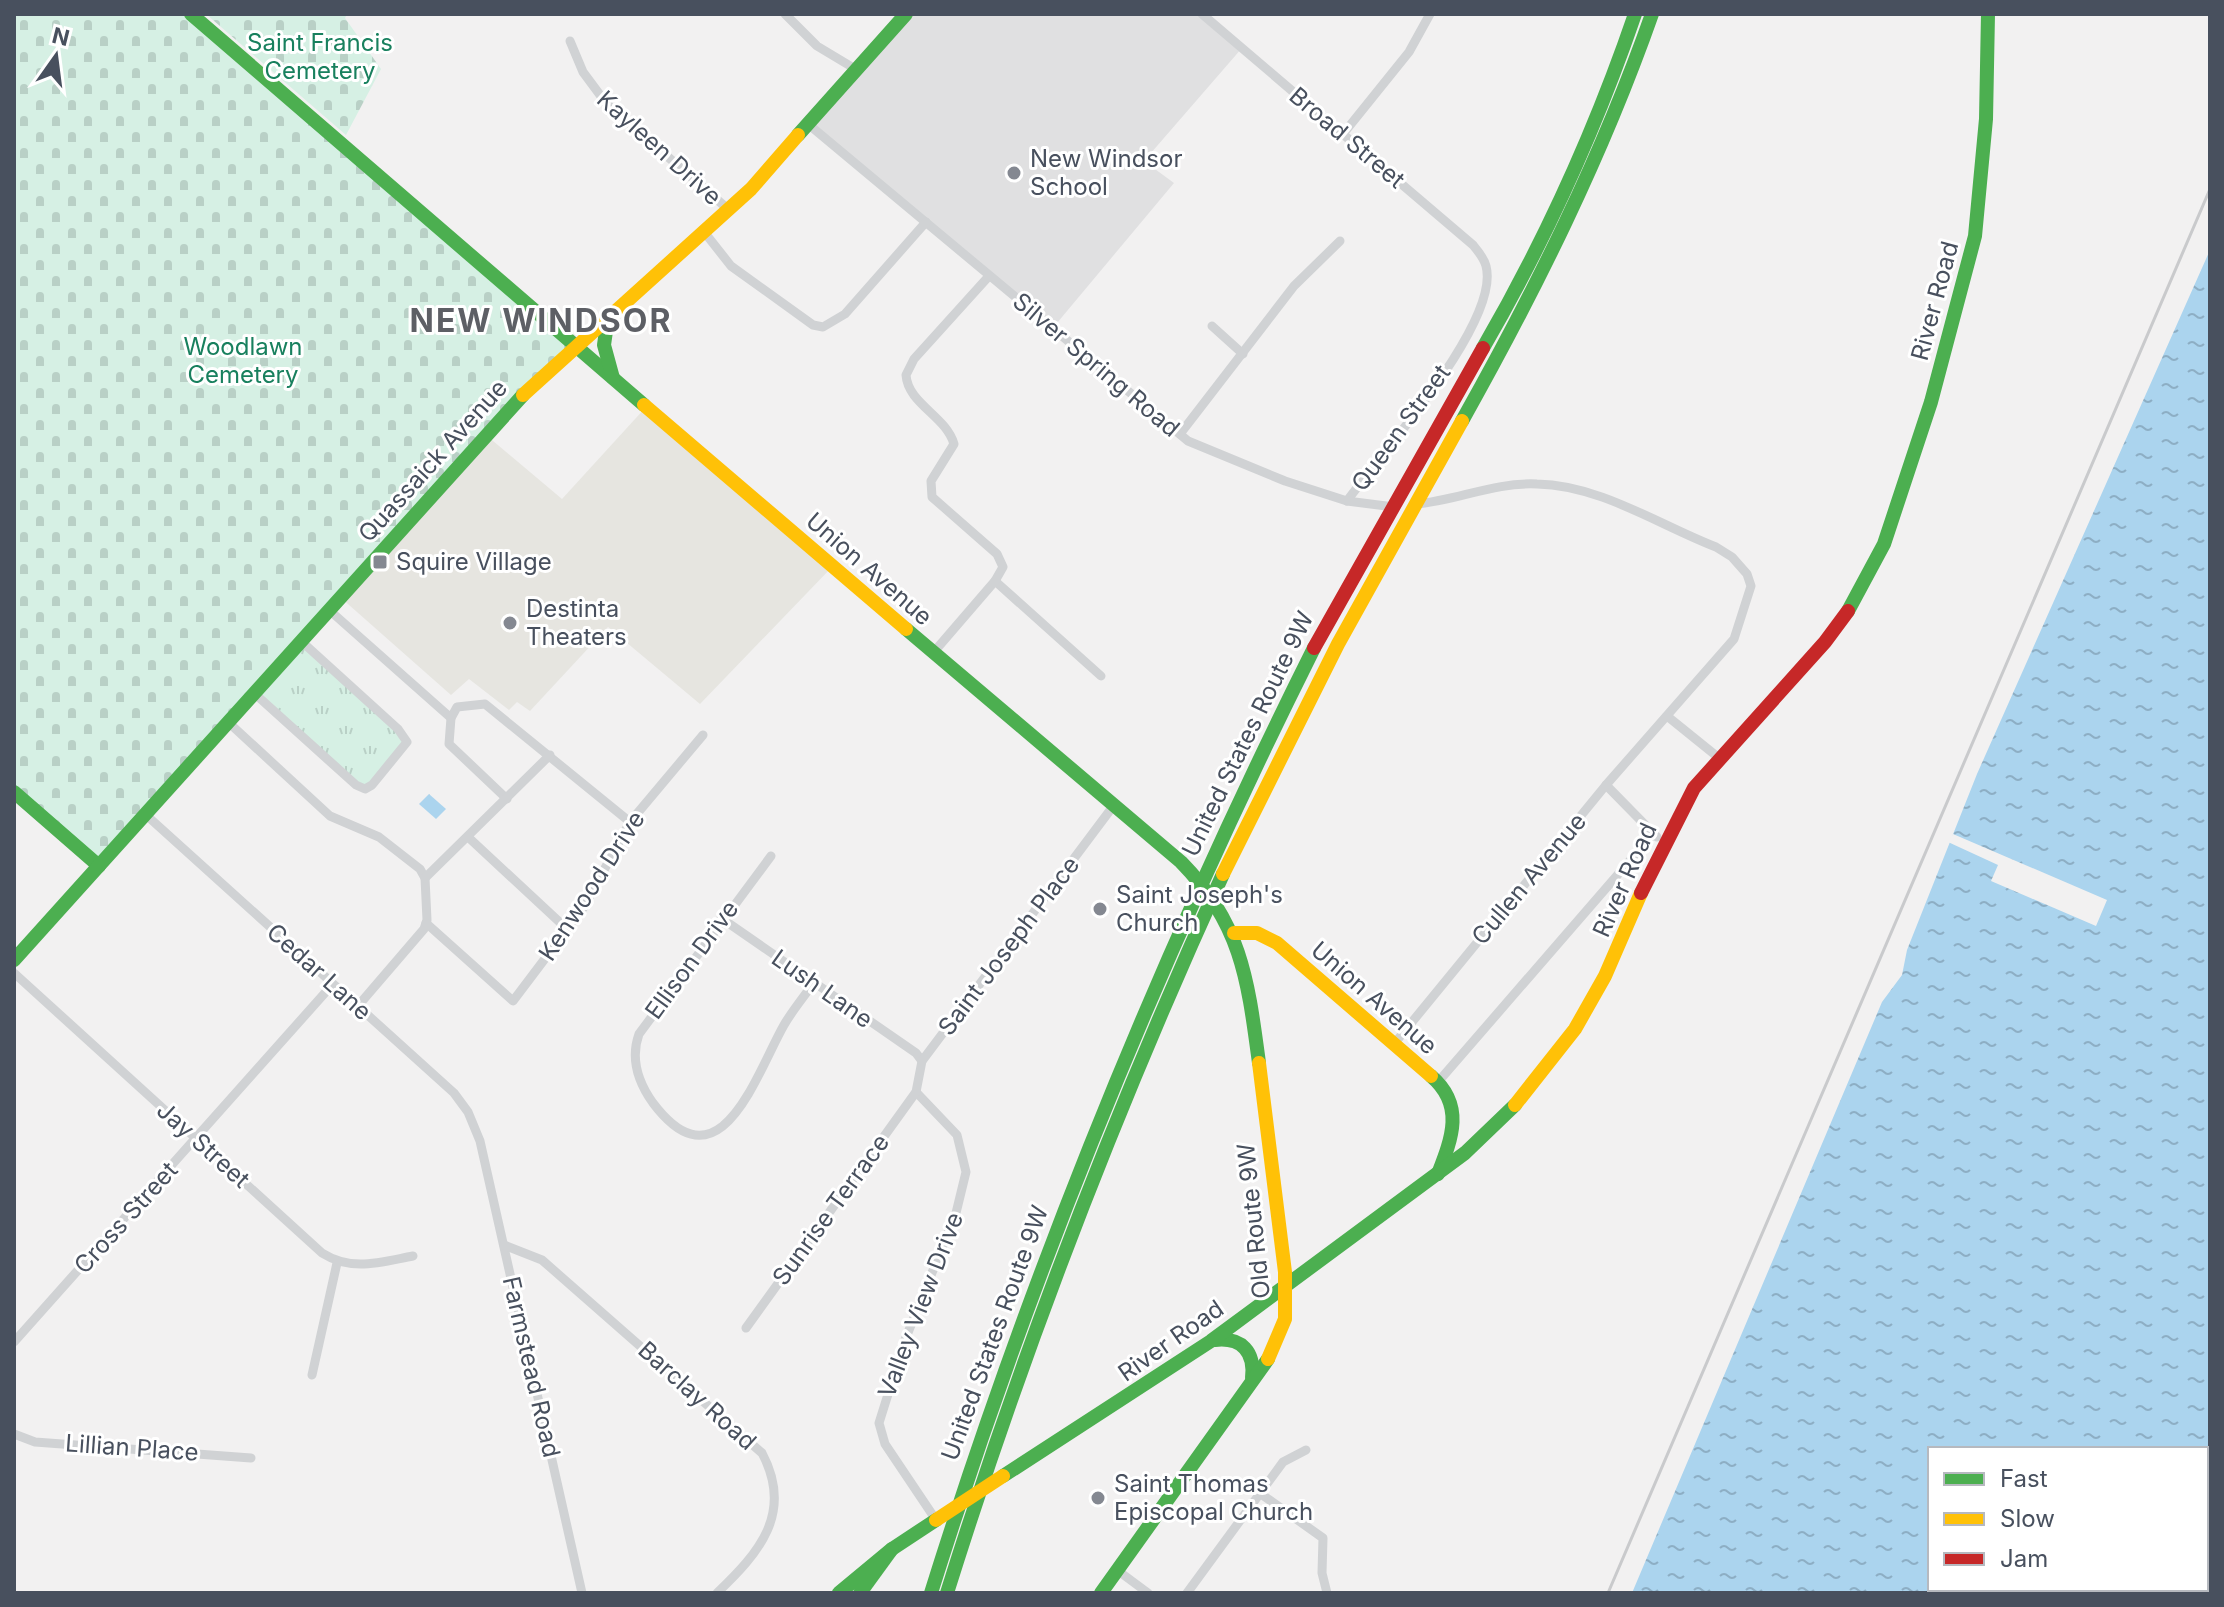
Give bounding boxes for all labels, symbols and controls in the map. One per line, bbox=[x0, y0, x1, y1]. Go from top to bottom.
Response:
north arrow bbox=[16, 16, 96, 96]
text: N bbox=[50, 22, 72, 51]
park label: Saint Francis Cemetery bbox=[247, 28, 393, 85]
street label: Broad Street bbox=[1284, 81, 1411, 194]
street label: Kayleen Drive bbox=[591, 84, 727, 211]
place label: New Windsor School bbox=[1030, 144, 1182, 201]
marker: New Windsor School bbox=[1005, 164, 1023, 182]
street label: River Road bbox=[1905, 238, 1964, 364]
street label: Silver Spring Road bbox=[1007, 286, 1186, 443]
district label: NEW WINDSOR bbox=[410, 301, 672, 340]
park label: Woodlawn Cemetery bbox=[183, 332, 303, 389]
street label: Queen Street bbox=[1345, 359, 1456, 497]
street label: Quassaick Avenue bbox=[352, 373, 513, 548]
street label: Union Avenue bbox=[800, 506, 938, 631]
place label: Squire Village bbox=[396, 547, 552, 576]
marker: Squire Village bbox=[371, 553, 389, 571]
place label: Destinta Theaters bbox=[526, 594, 627, 651]
street label: United States Route 9W bbox=[1175, 606, 1320, 861]
marker: Destinta Theaters bbox=[501, 614, 519, 632]
street label: Kenwood Drive bbox=[532, 806, 651, 966]
street label: Cullen Avenue bbox=[1465, 807, 1592, 950]
street label: River Road bbox=[1586, 818, 1663, 941]
street label: Saint Joseph Place bbox=[932, 851, 1085, 1041]
place label: Saint Joseph's Church bbox=[1116, 880, 1283, 937]
street label: Ellison Drive bbox=[639, 895, 744, 1025]
marker: Saint Joseph's Church bbox=[1091, 900, 1109, 918]
street label: Cedar Lane bbox=[261, 917, 378, 1026]
street label: Union Avenue bbox=[1305, 935, 1443, 1060]
street label: Lush Lane bbox=[766, 943, 878, 1034]
street label: Jay Street bbox=[151, 1095, 256, 1194]
street label: Sunrise Terrace bbox=[766, 1129, 895, 1291]
street label: Old Route 9W bbox=[1231, 1142, 1276, 1300]
street label: Cross Street bbox=[68, 1156, 183, 1280]
street label: United States Route 9W bbox=[935, 1201, 1054, 1464]
street label: Valley View Drive bbox=[872, 1208, 969, 1402]
street label: Farmstead Road bbox=[497, 1274, 566, 1460]
street label: River Road bbox=[1112, 1294, 1229, 1387]
street label: Barclay Road bbox=[632, 1335, 762, 1456]
street label: Lillian Place bbox=[64, 1428, 200, 1467]
legend bbox=[1928, 1447, 2208, 1591]
text: Fast bbox=[2000, 1464, 2048, 1493]
place label: Saint Thomas Episcopal Church bbox=[1114, 1469, 1313, 1526]
marker: Saint Thomas Episcopal Church bbox=[1089, 1489, 1107, 1507]
text: Slow bbox=[2000, 1504, 2055, 1533]
text: Jam bbox=[2000, 1544, 2048, 1573]

